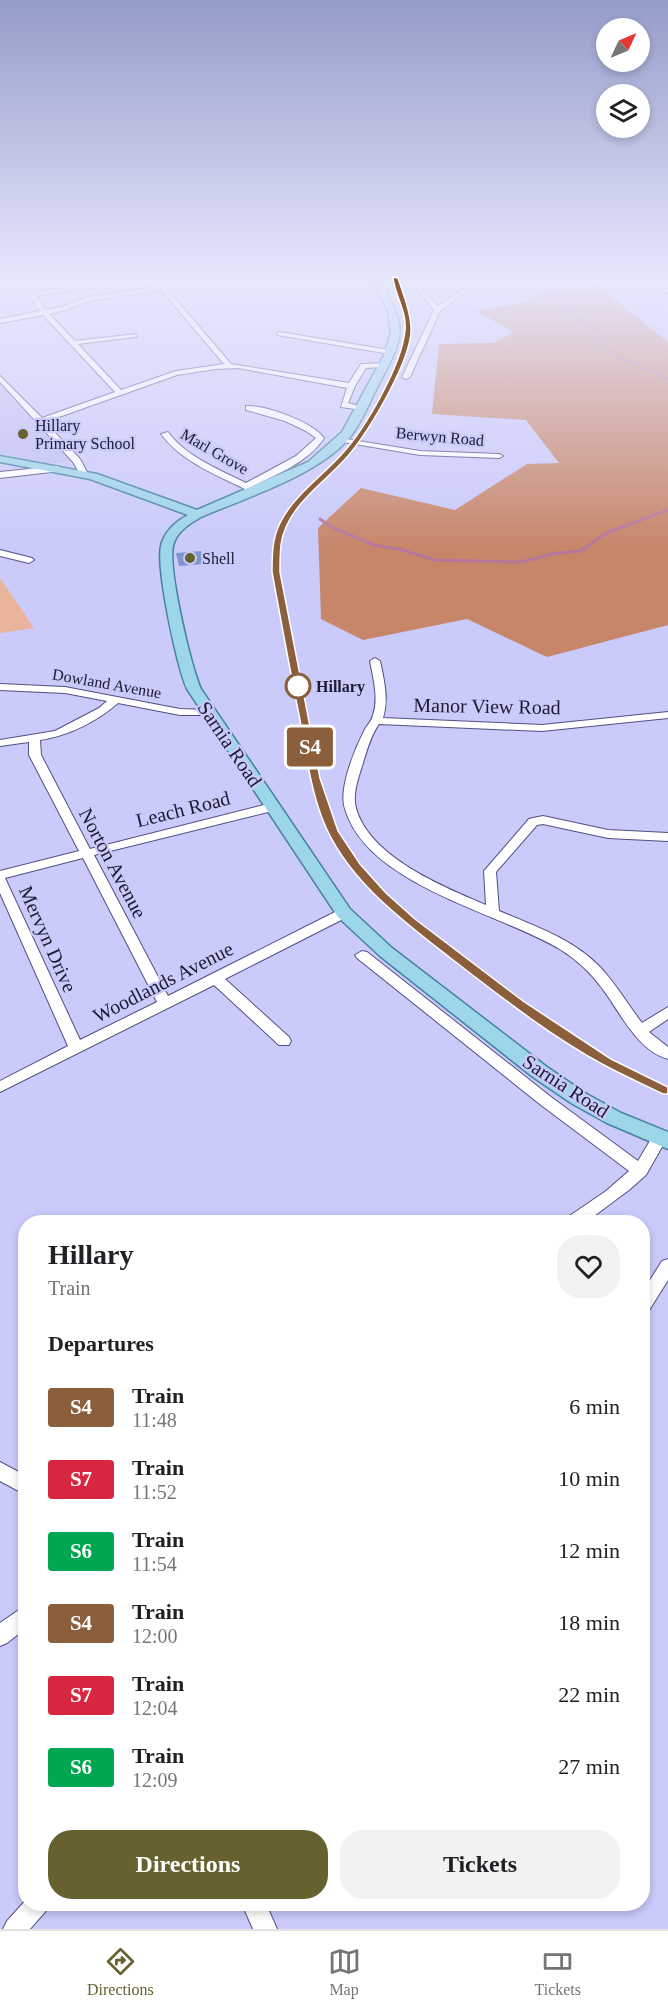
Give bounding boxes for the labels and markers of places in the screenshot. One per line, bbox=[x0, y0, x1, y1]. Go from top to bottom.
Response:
place label: Hillary Primary School bbox=[35, 417, 136, 453]
marker: Hillary Primary School bbox=[16, 427, 30, 441]
place label: Shell bbox=[202, 550, 235, 567]
marker: Shell bbox=[183, 551, 197, 565]
marker: Hillary bbox=[285, 673, 311, 699]
place label: Hillary bbox=[316, 678, 365, 696]

